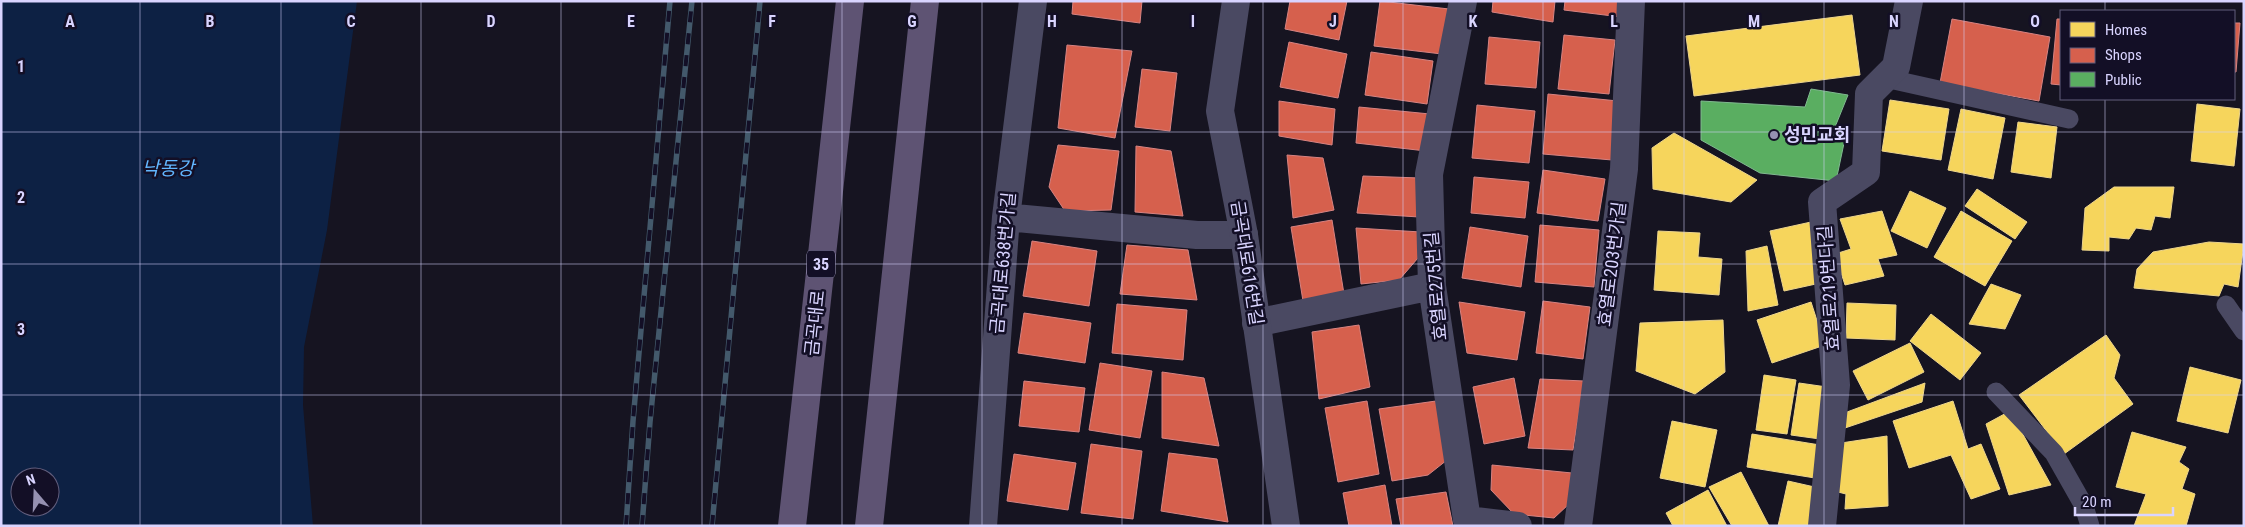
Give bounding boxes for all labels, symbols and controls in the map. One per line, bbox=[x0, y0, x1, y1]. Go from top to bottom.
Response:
legend bbox=[2060, 10, 2235, 100]
text: A bbox=[65, 12, 75, 31]
text: B bbox=[206, 12, 215, 31]
text: C bbox=[346, 12, 356, 31]
text: D bbox=[486, 12, 496, 31]
text: E bbox=[627, 12, 635, 31]
text: F bbox=[768, 12, 776, 31]
text: G bbox=[907, 12, 917, 31]
text: H bbox=[1047, 12, 1057, 31]
text: I bbox=[1191, 12, 1195, 31]
text: J bbox=[1329, 12, 1337, 31]
text: K bbox=[1469, 12, 1478, 31]
text: L bbox=[1610, 12, 1618, 31]
text: M bbox=[1748, 12, 1760, 31]
text: N bbox=[1889, 12, 1899, 31]
text: O bbox=[2030, 12, 2040, 31]
text: Homes bbox=[2105, 21, 2147, 39]
text: Shops bbox=[2105, 46, 2142, 64]
text: 1 bbox=[17, 57, 25, 76]
text: Public bbox=[2105, 71, 2142, 89]
place label: 성민교회 bbox=[1784, 124, 1850, 145]
marker: 성민교회 bbox=[1768, 129, 1780, 141]
water label: 낙동강 bbox=[142, 157, 197, 180]
text: 2 bbox=[17, 188, 25, 207]
street label: 금곡대로638번가길 bbox=[986, 191, 1019, 335]
street label: 금곡대로616번길 bbox=[1227, 199, 1268, 327]
street label: 효열로203번가길 bbox=[1593, 200, 1630, 328]
street label: 효열로219번다길 bbox=[1814, 224, 1843, 352]
street label: 효열로275번길 bbox=[1420, 231, 1451, 341]
road number: 35 bbox=[807, 250, 835, 278]
street label: 금곡대로 bbox=[801, 289, 828, 357]
text: 3 bbox=[17, 320, 25, 339]
north arrow bbox=[10, 467, 60, 517]
text: N bbox=[24, 471, 37, 489]
scale bar bbox=[2075, 484, 2172, 516]
text: 20 m bbox=[2082, 493, 2112, 511]

